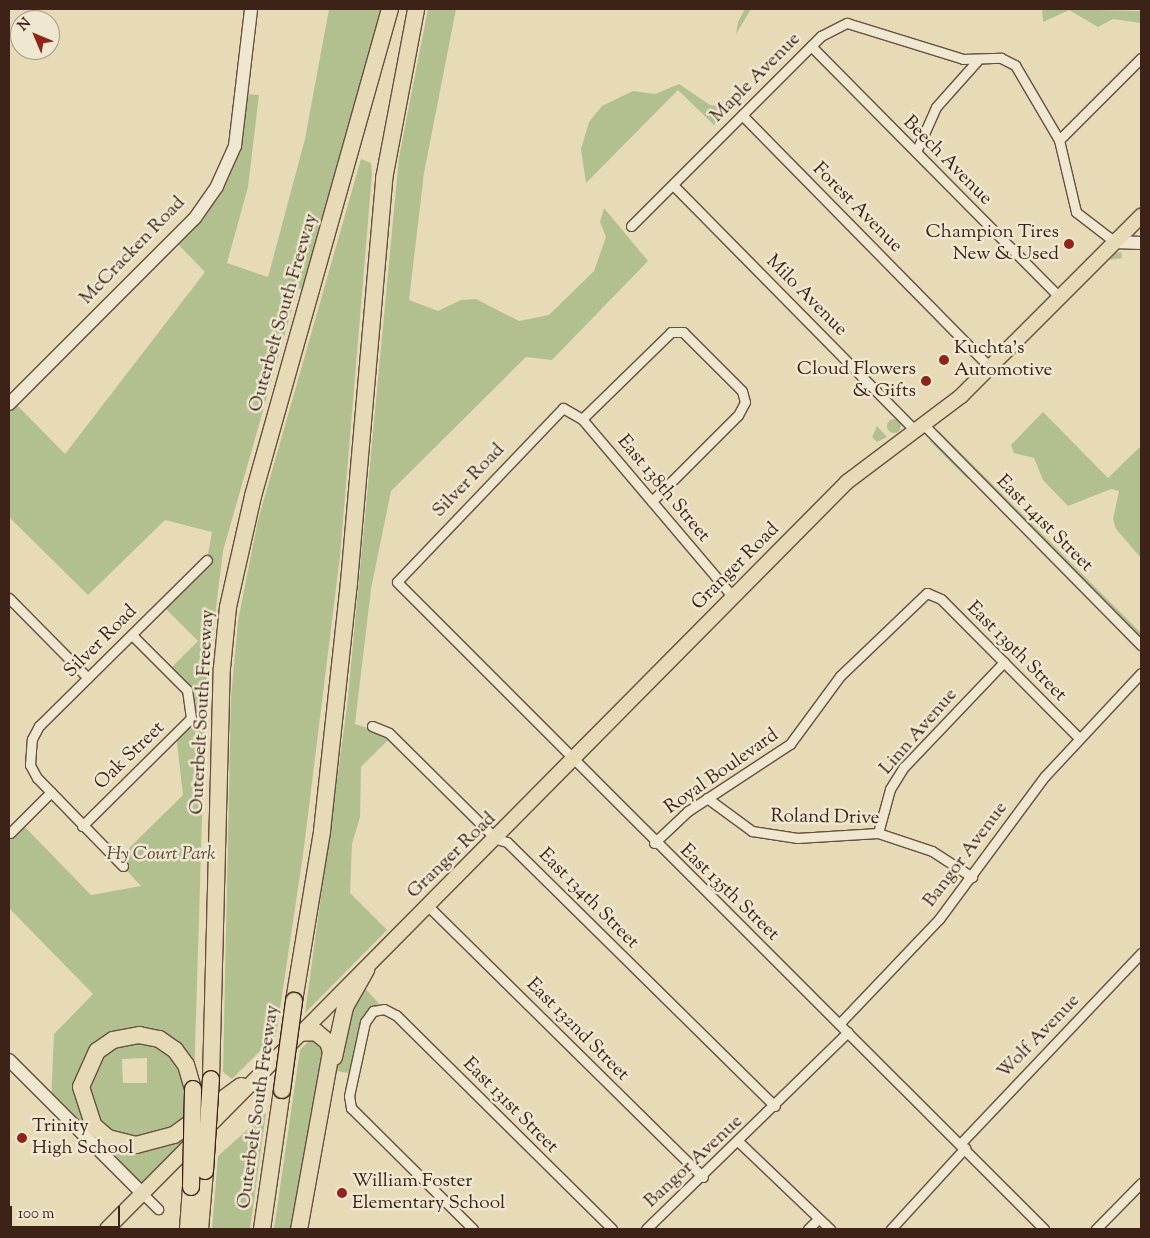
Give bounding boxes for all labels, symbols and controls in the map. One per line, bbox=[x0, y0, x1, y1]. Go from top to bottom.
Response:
north arrow bbox=[10, 10, 60, 60]
text: N bbox=[14, 14, 36, 36]
street label: Maple Avenue bbox=[706, 28, 806, 128]
street label: Beech Avenue bbox=[898, 112, 996, 210]
street label: Forest Avenue bbox=[807, 158, 907, 258]
street label: McCracken Road bbox=[76, 192, 190, 310]
street label: Outerbelt South Freeway bbox=[245, 211, 323, 415]
place label: Champion Tires New & Used bbox=[926, 222, 1059, 266]
marker: Champion Tires New & Used bbox=[1063, 238, 1075, 250]
street label: Milo Avenue bbox=[761, 251, 851, 341]
place label: Kuchta’s Automotive bbox=[954, 338, 1052, 382]
marker: Kuchta’s Automotive bbox=[938, 354, 950, 366]
place label: Cloud Flowers & Gifts bbox=[797, 359, 916, 403]
marker: Cloud Flowers & Gifts bbox=[920, 375, 932, 387]
street label: East 138th Street bbox=[612, 431, 714, 547]
street label: Silver Road bbox=[428, 439, 510, 523]
street label: East 141st Street bbox=[991, 471, 1097, 577]
street label: Granger Road bbox=[687, 518, 785, 616]
street label: East 139th Street bbox=[961, 597, 1071, 707]
street label: Silver Road bbox=[60, 601, 142, 683]
street label: Outerbelt South Freeway bbox=[186, 609, 220, 815]
street label: Linn Avenue bbox=[875, 684, 963, 780]
street label: Oak Street bbox=[90, 717, 170, 795]
street label: Royal Boulevard bbox=[661, 724, 783, 820]
street label: Bangor Avenue bbox=[919, 798, 1013, 912]
street label: Roland Drive bbox=[770, 806, 880, 830]
street label: Granger Road bbox=[403, 808, 501, 904]
street label: East 135th Street bbox=[674, 840, 784, 946]
park label: Hy Court Park bbox=[106, 844, 216, 866]
street label: East 134th Street bbox=[533, 844, 643, 954]
street label: East 132nd Street bbox=[521, 974, 633, 1086]
street label: Wolf Avenue bbox=[993, 990, 1085, 1084]
street label: Outerbelt South Freeway bbox=[233, 1004, 285, 1210]
street label: East 131st Street bbox=[457, 1053, 563, 1159]
street label: Bangor Avenue bbox=[640, 1111, 748, 1213]
place label: Trinity High School bbox=[32, 1116, 134, 1160]
marker: Trinity High School bbox=[16, 1132, 28, 1144]
place label: William Foster Elementary School bbox=[352, 1171, 505, 1215]
marker: William Foster Elementary School bbox=[336, 1187, 348, 1199]
scale bar bbox=[12, 1196, 122, 1228]
text: 100 m bbox=[18, 1204, 54, 1225]

